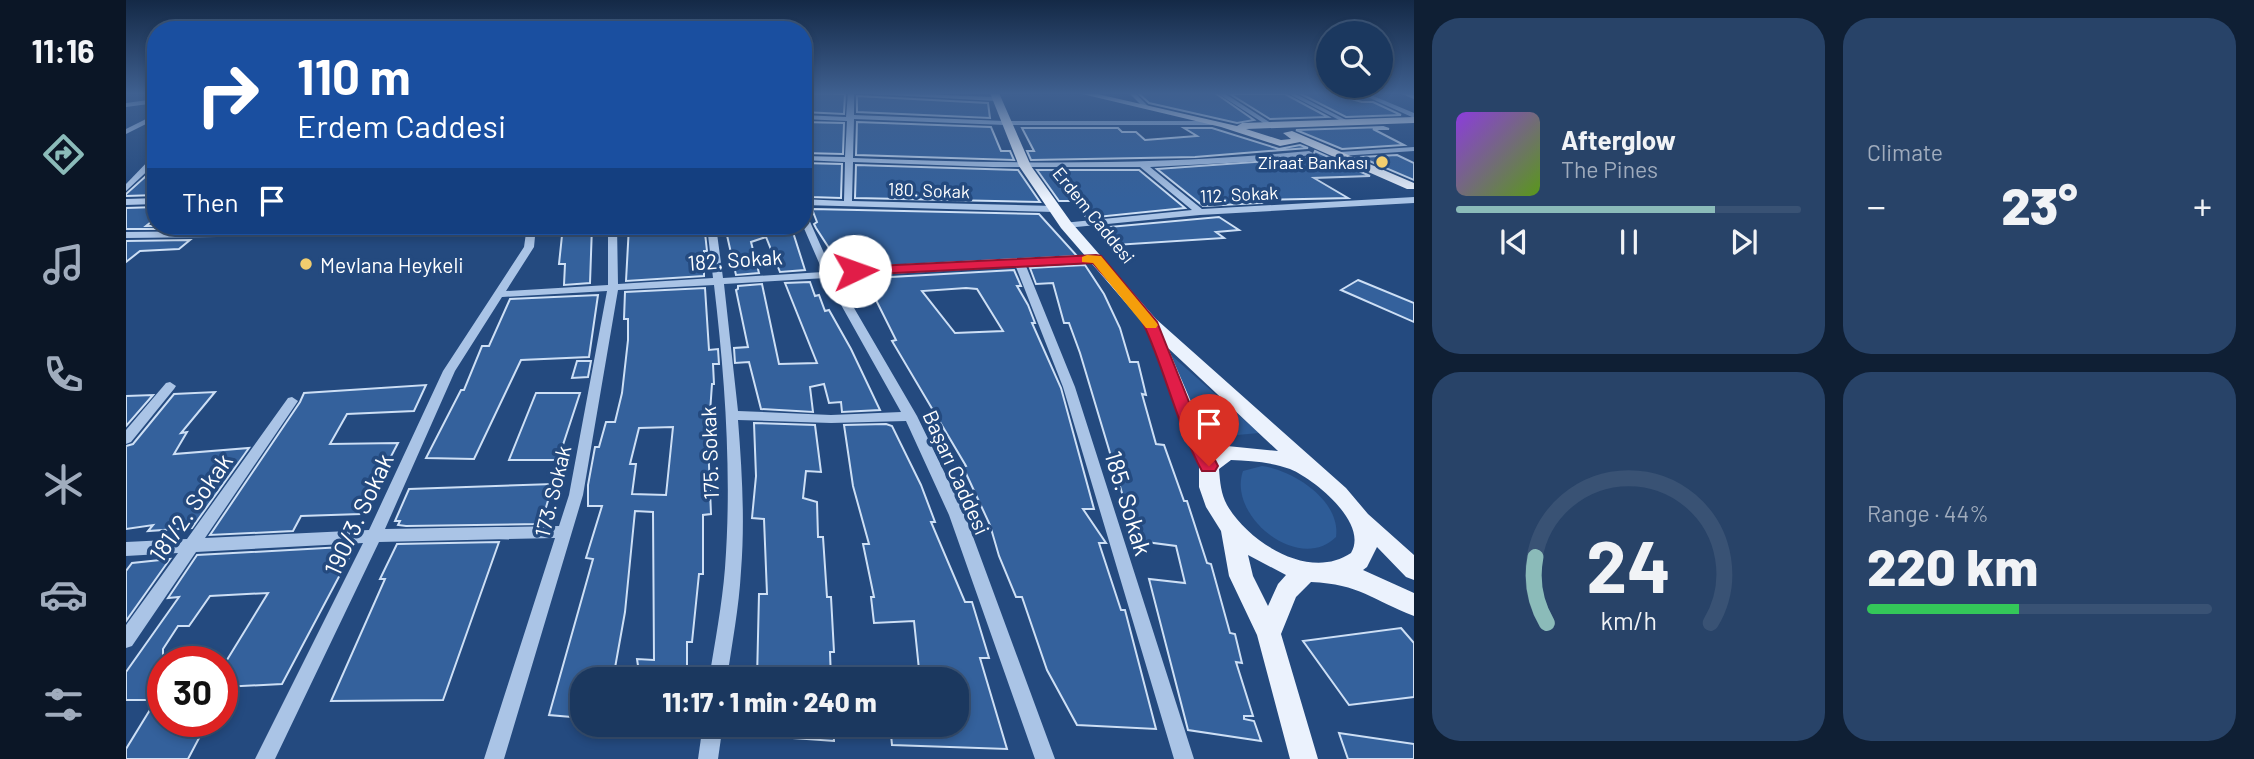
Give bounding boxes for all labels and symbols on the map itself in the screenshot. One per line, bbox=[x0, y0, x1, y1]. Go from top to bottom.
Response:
place label: Ziraat Bankası bbox=[1258, 151, 1368, 173]
marker: Ziraat Bankası bbox=[1374, 154, 1390, 170]
street label: Erdem Caddesi bbox=[1048, 162, 1140, 268]
street label: 180. Sokak bbox=[888, 178, 970, 202]
street label: 112. Sokak bbox=[1199, 181, 1279, 207]
position arrow bbox=[818, 234, 892, 308]
street label: 182. Sokak bbox=[687, 243, 783, 275]
place label: Mevlana Heykeli bbox=[320, 252, 464, 277]
marker: Mevlana Heykeli bbox=[298, 256, 314, 272]
pin bbox=[1179, 394, 1239, 466]
street label: 175. Sokak bbox=[695, 406, 723, 500]
street label: Başarı Caddesi bbox=[918, 406, 996, 538]
street label: 173. Sokak bbox=[529, 443, 575, 539]
street label: 181/2. Sokak bbox=[142, 447, 238, 567]
street label: 185. Sokak bbox=[1099, 447, 1159, 559]
street label: 190/3. Sokak bbox=[317, 448, 399, 580]
speed limit sign: 30 bbox=[147, 646, 238, 737]

